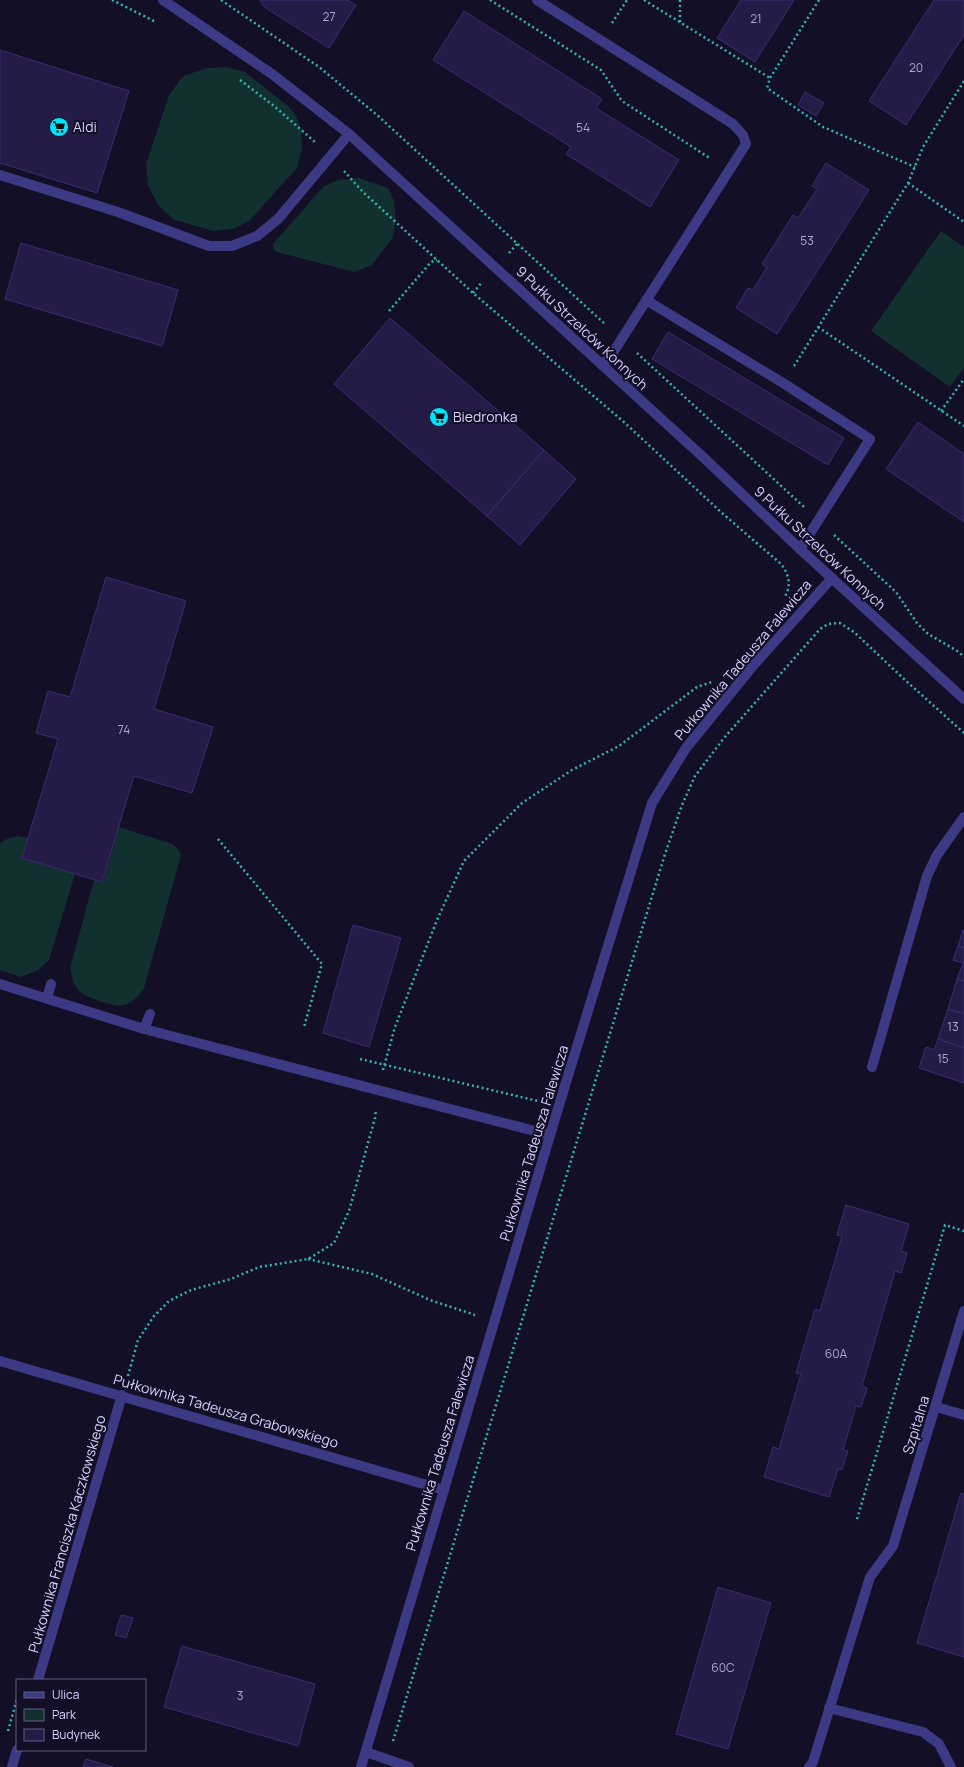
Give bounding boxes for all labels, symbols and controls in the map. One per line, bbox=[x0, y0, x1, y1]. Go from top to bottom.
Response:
house number: 27 bbox=[323, 8, 335, 25]
house number: 21 bbox=[750, 10, 762, 27]
house number: 20 bbox=[909, 59, 923, 76]
supermarket icon: Aldi bbox=[48, 116, 70, 138]
place label: Aldi bbox=[73, 117, 97, 136]
house number: 54 bbox=[576, 119, 590, 136]
house number: 53 bbox=[800, 232, 814, 249]
street label: 9 Pułku Strzelców Konnych bbox=[512, 261, 652, 394]
supermarket icon: Biedronka bbox=[428, 406, 450, 428]
place label: Biedronka bbox=[453, 407, 518, 426]
street label: 9 Pułku Strzelców Konnych bbox=[750, 481, 890, 614]
street label: Pułkownika Tadeusza Falewicza bbox=[670, 576, 815, 744]
house number: 74 bbox=[118, 721, 130, 738]
house number: 13 bbox=[947, 1018, 959, 1035]
street label: Pułkownika Tadeusza Falewicza bbox=[495, 1043, 572, 1243]
house number: 15 bbox=[937, 1050, 949, 1067]
house number: 60A bbox=[825, 1345, 848, 1362]
street label: Pułkownika Tadeusza Falewicza bbox=[401, 1353, 478, 1553]
street label: Pułkownika Tadeusza Grabowskiego bbox=[112, 1369, 341, 1452]
street label: Szpitalna bbox=[898, 1393, 933, 1456]
street label: Pułkownika Franciszka Kaczkowskiego bbox=[23, 1413, 110, 1655]
house number: 60C bbox=[711, 1659, 735, 1676]
legend bbox=[16, 1679, 146, 1751]
text: Ulica bbox=[52, 1686, 79, 1703]
house number: 3 bbox=[237, 1687, 243, 1704]
text: Park bbox=[52, 1706, 77, 1723]
text: Budynek bbox=[52, 1726, 101, 1743]

